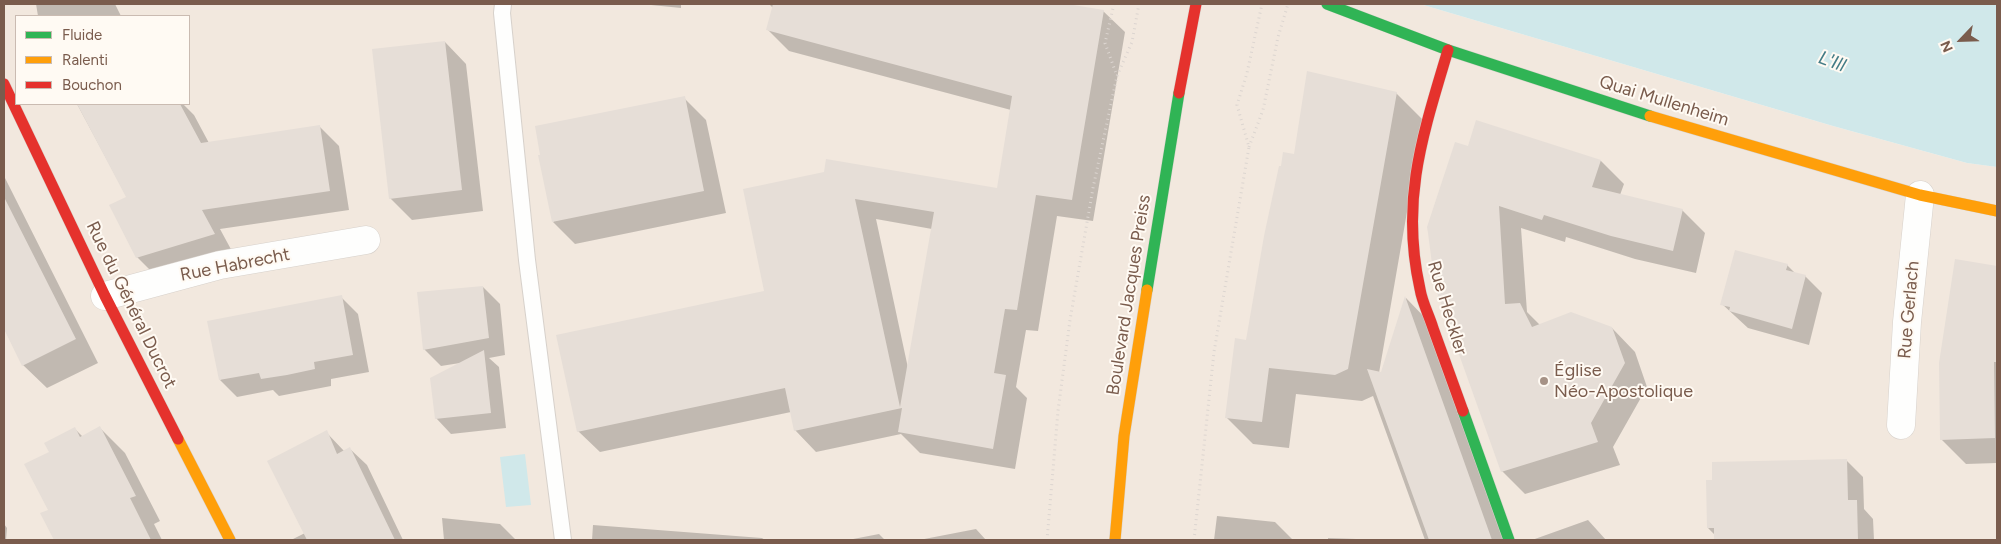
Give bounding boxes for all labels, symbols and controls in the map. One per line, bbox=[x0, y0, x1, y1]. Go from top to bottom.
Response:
legend bbox=[15, 15, 190, 105]
north arrow bbox=[1936, 15, 1986, 65]
text: Fluide bbox=[62, 26, 102, 44]
text: N bbox=[1937, 38, 1957, 55]
water label: L'Ill bbox=[1815, 47, 1849, 77]
text: Ralenti bbox=[62, 51, 108, 69]
street label: Quai Mullenheim bbox=[1597, 71, 1731, 131]
text: Bouchon bbox=[62, 76, 122, 94]
street label: Boulevard Jacques Preiss bbox=[1102, 193, 1156, 397]
street label: Rue du Général Ducrot bbox=[81, 218, 181, 392]
street label: Rue Habrecht bbox=[178, 244, 292, 286]
street label: Rue Heckler bbox=[1422, 258, 1472, 358]
street label: Rue Gerlach bbox=[1894, 260, 1924, 360]
place label: Église Néo-Apostolique bbox=[1554, 360, 1693, 402]
marker: Église Néo-Apostolique bbox=[1538, 375, 1550, 387]

